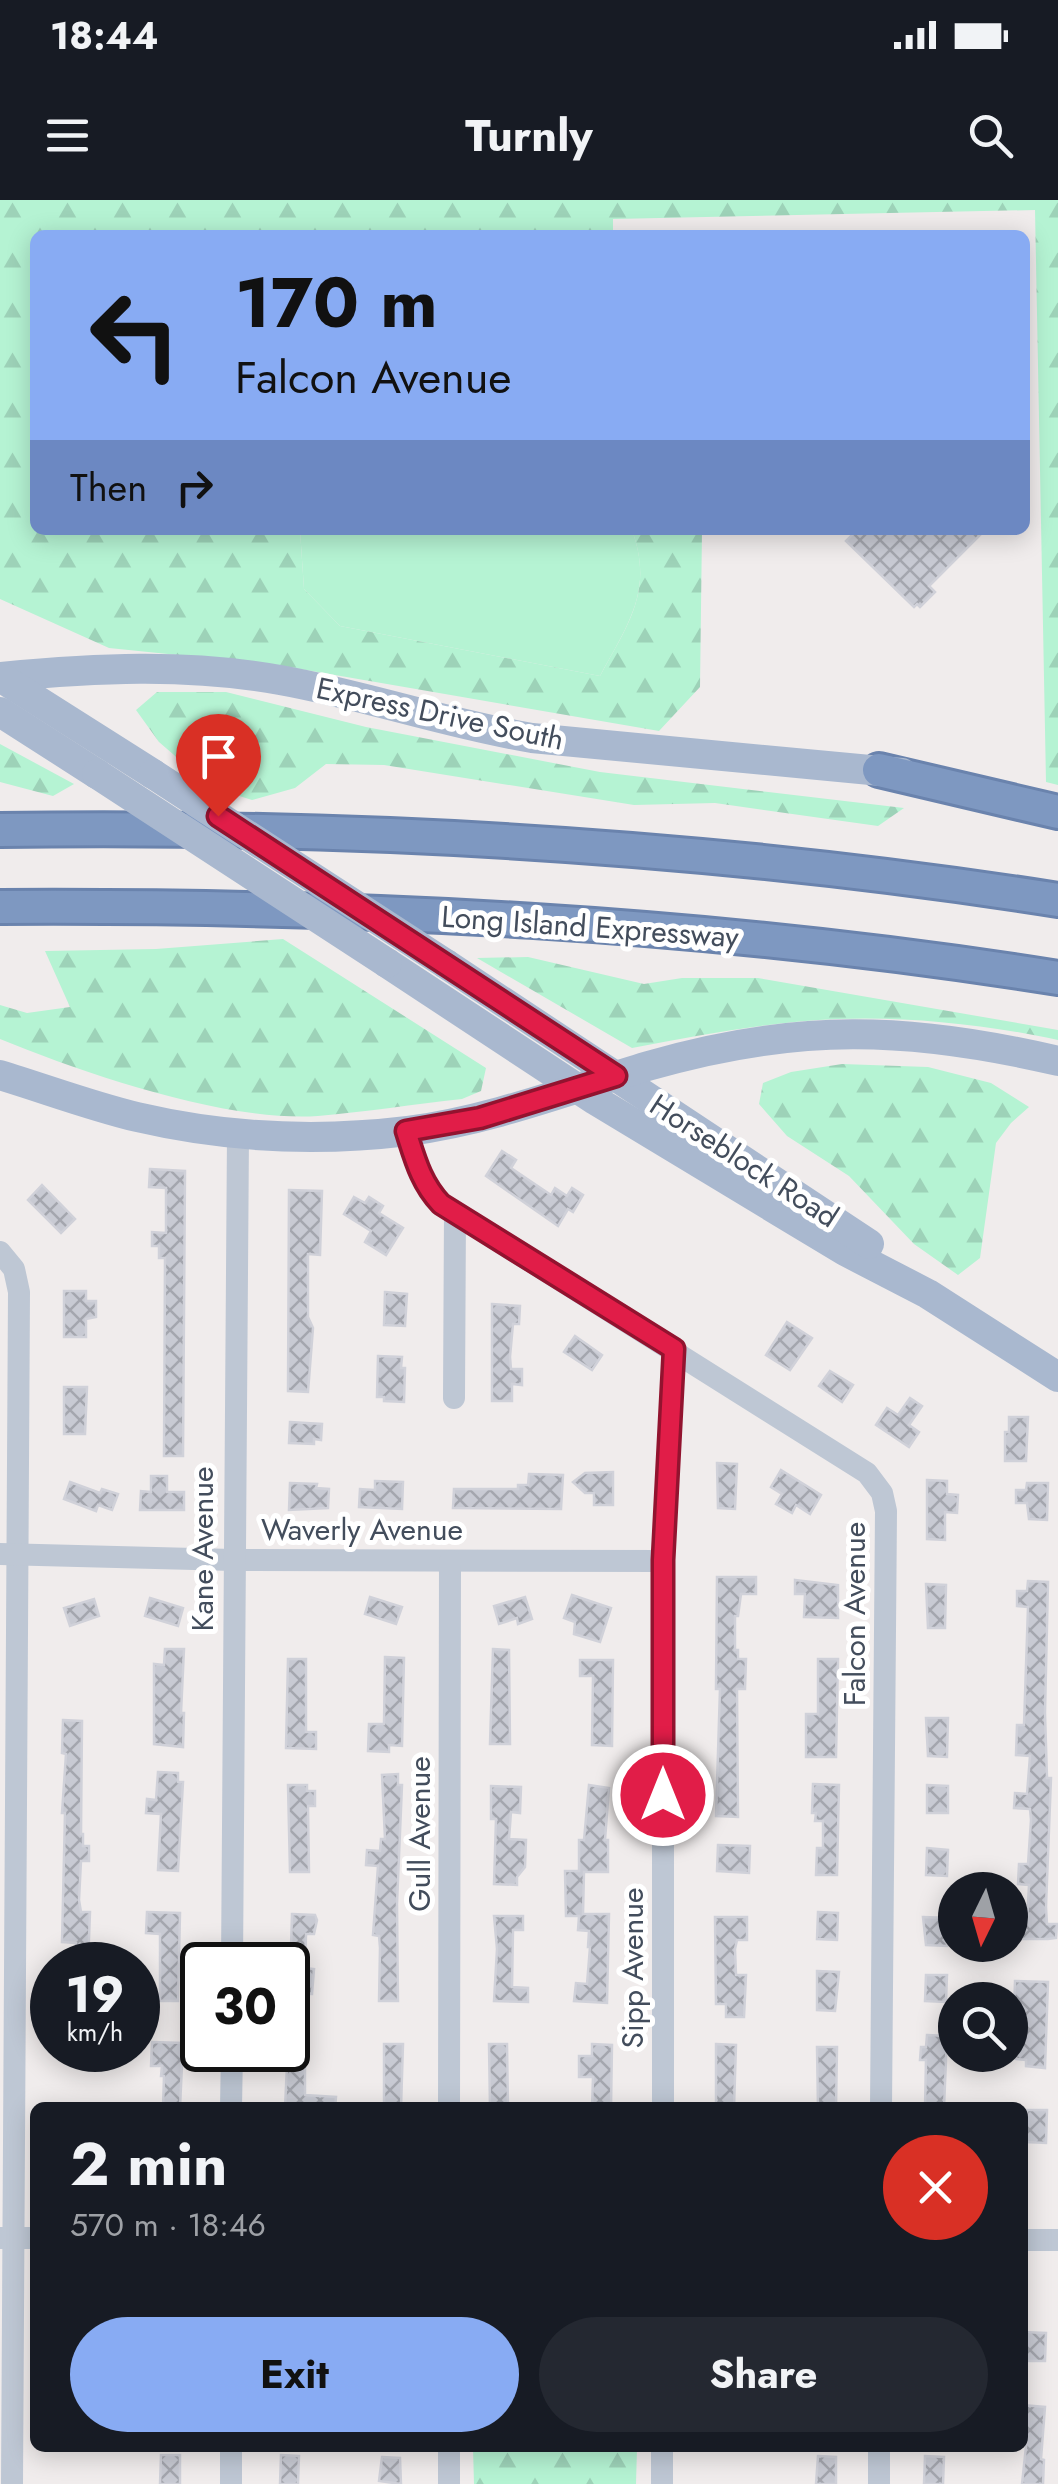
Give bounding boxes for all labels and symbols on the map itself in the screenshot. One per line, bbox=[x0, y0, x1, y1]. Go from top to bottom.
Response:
street label: Express Drive South bbox=[312, 666, 568, 761]
pin bbox=[176, 714, 261, 817]
street label: Long Island Expressway bbox=[440, 895, 741, 958]
street label: Horseblock Road bbox=[641, 1083, 847, 1238]
street label: Kane Avenue bbox=[181, 1466, 224, 1632]
street label: Waverly Avenue bbox=[261, 1508, 463, 1551]
street label: Falcon Avenue bbox=[833, 1522, 876, 1706]
position arrow bbox=[611, 1743, 715, 1847]
street label: Gull Avenue bbox=[398, 1756, 441, 1912]
north arrow bbox=[938, 1872, 1028, 1962]
street label: Sipp Avenue bbox=[611, 1888, 654, 2048]
speed limit sign: 30 bbox=[180, 1942, 310, 2072]

